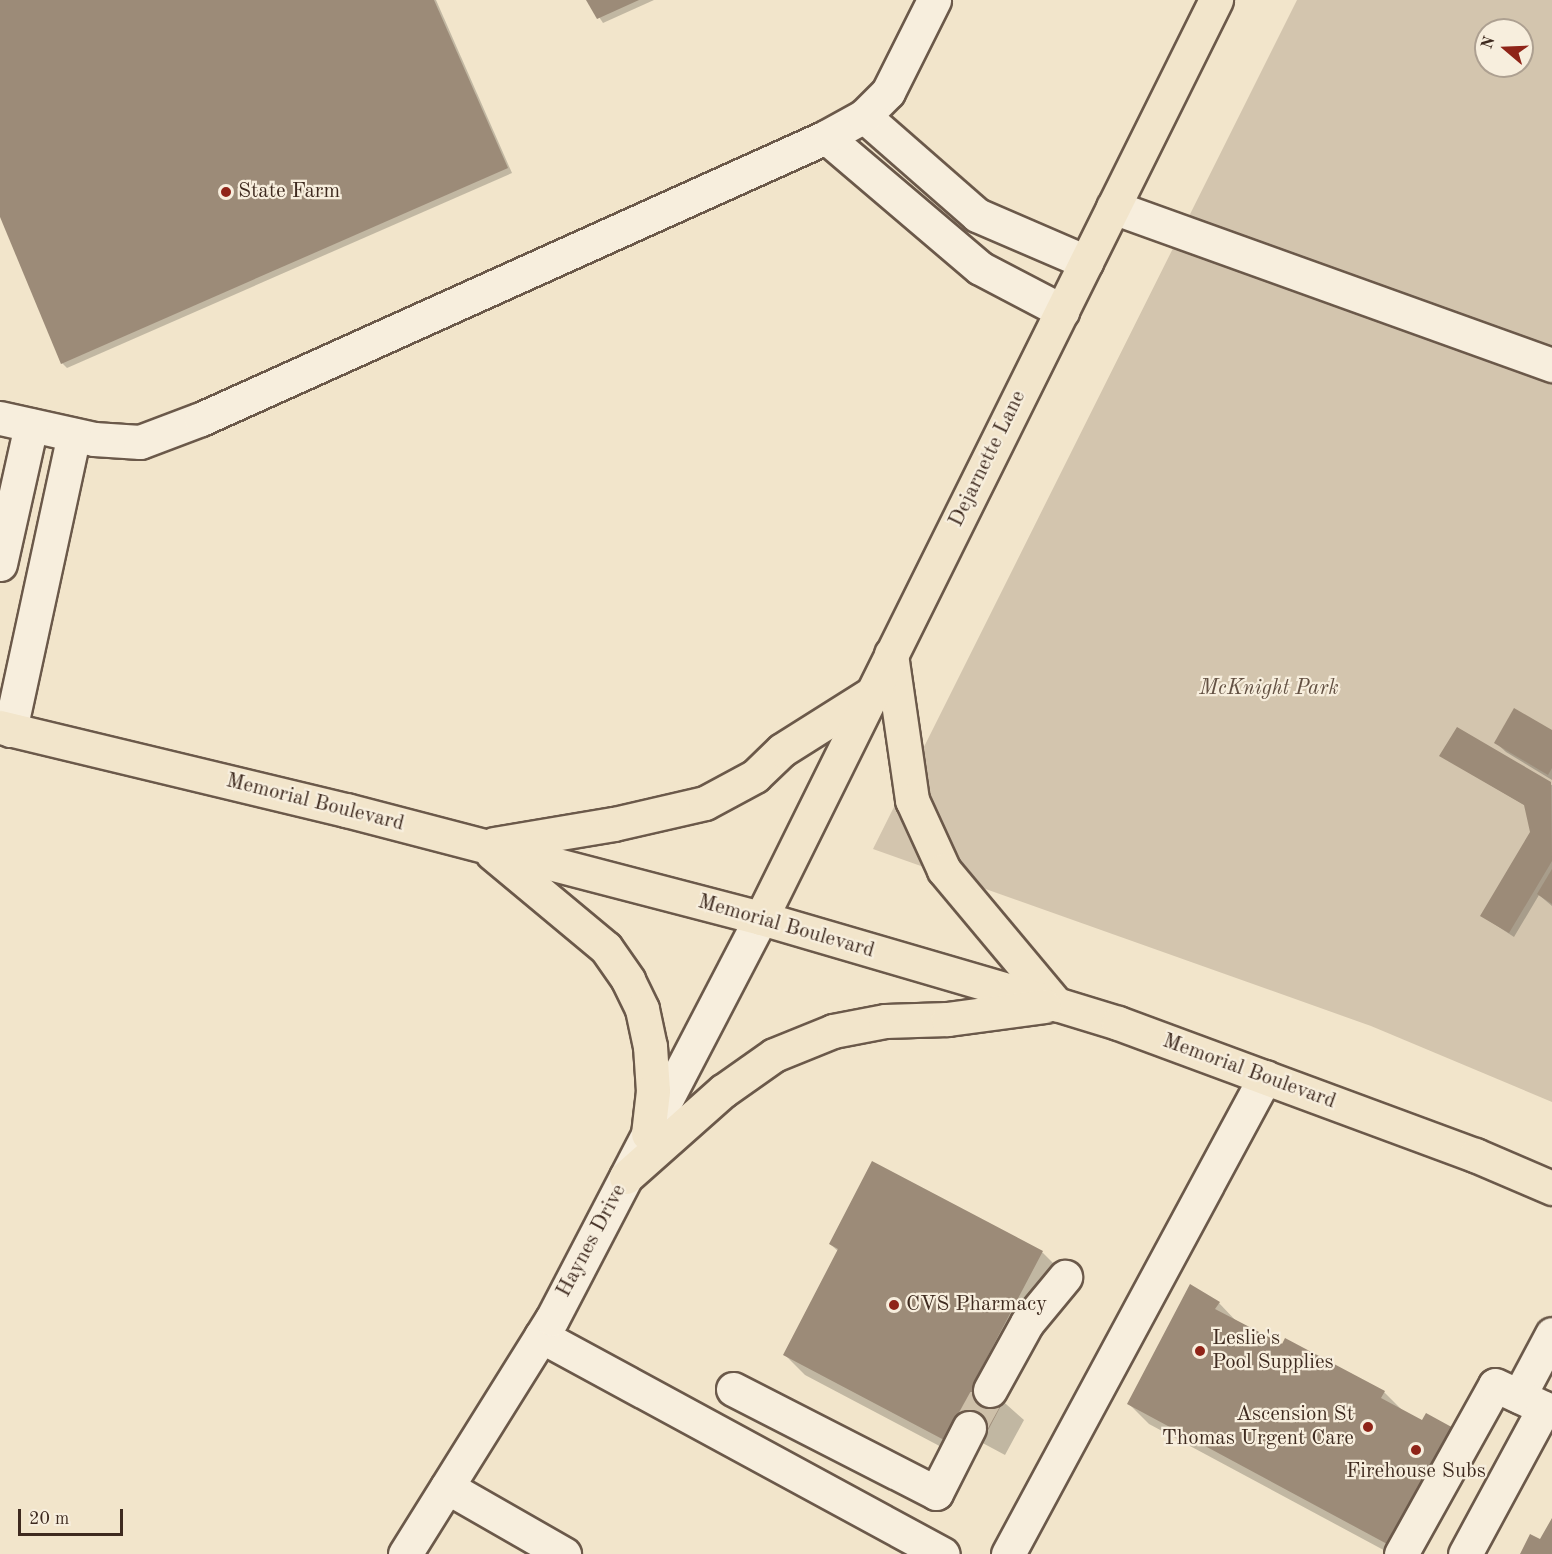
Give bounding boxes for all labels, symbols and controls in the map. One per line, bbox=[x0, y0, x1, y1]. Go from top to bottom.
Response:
north arrow bbox=[1474, 18, 1534, 78]
text: N bbox=[1479, 34, 1498, 51]
place label: State Farm bbox=[238, 179, 340, 205]
marker: State Farm bbox=[219, 185, 233, 199]
street label: Dejarnette Lane bbox=[944, 387, 1032, 531]
park label: McKnight Park bbox=[1199, 676, 1339, 702]
street label: Memorial Boulevard bbox=[223, 769, 407, 837]
street label: Memorial Boulevard bbox=[695, 890, 877, 964]
street label: Memorial Boulevard bbox=[1159, 1029, 1339, 1115]
street label: Haynes Drive bbox=[552, 1180, 632, 1302]
place label: CVS Pharmacy bbox=[906, 1292, 1047, 1318]
marker: CVS Pharmacy bbox=[887, 1298, 901, 1312]
place label: Leslie's Pool Supplies bbox=[1212, 1326, 1334, 1376]
marker: Leslie's Pool Supplies bbox=[1193, 1344, 1207, 1358]
place label: Ascension St Thomas Urgent Care bbox=[1162, 1402, 1354, 1452]
marker: Ascension St Thomas Urgent Care bbox=[1359, 1418, 1377, 1436]
marker: Firehouse Subs bbox=[1409, 1443, 1423, 1457]
place label: Firehouse Subs bbox=[1346, 1459, 1486, 1485]
scale bar bbox=[21, 1497, 126, 1535]
text: 20 m bbox=[29, 1510, 69, 1528]

